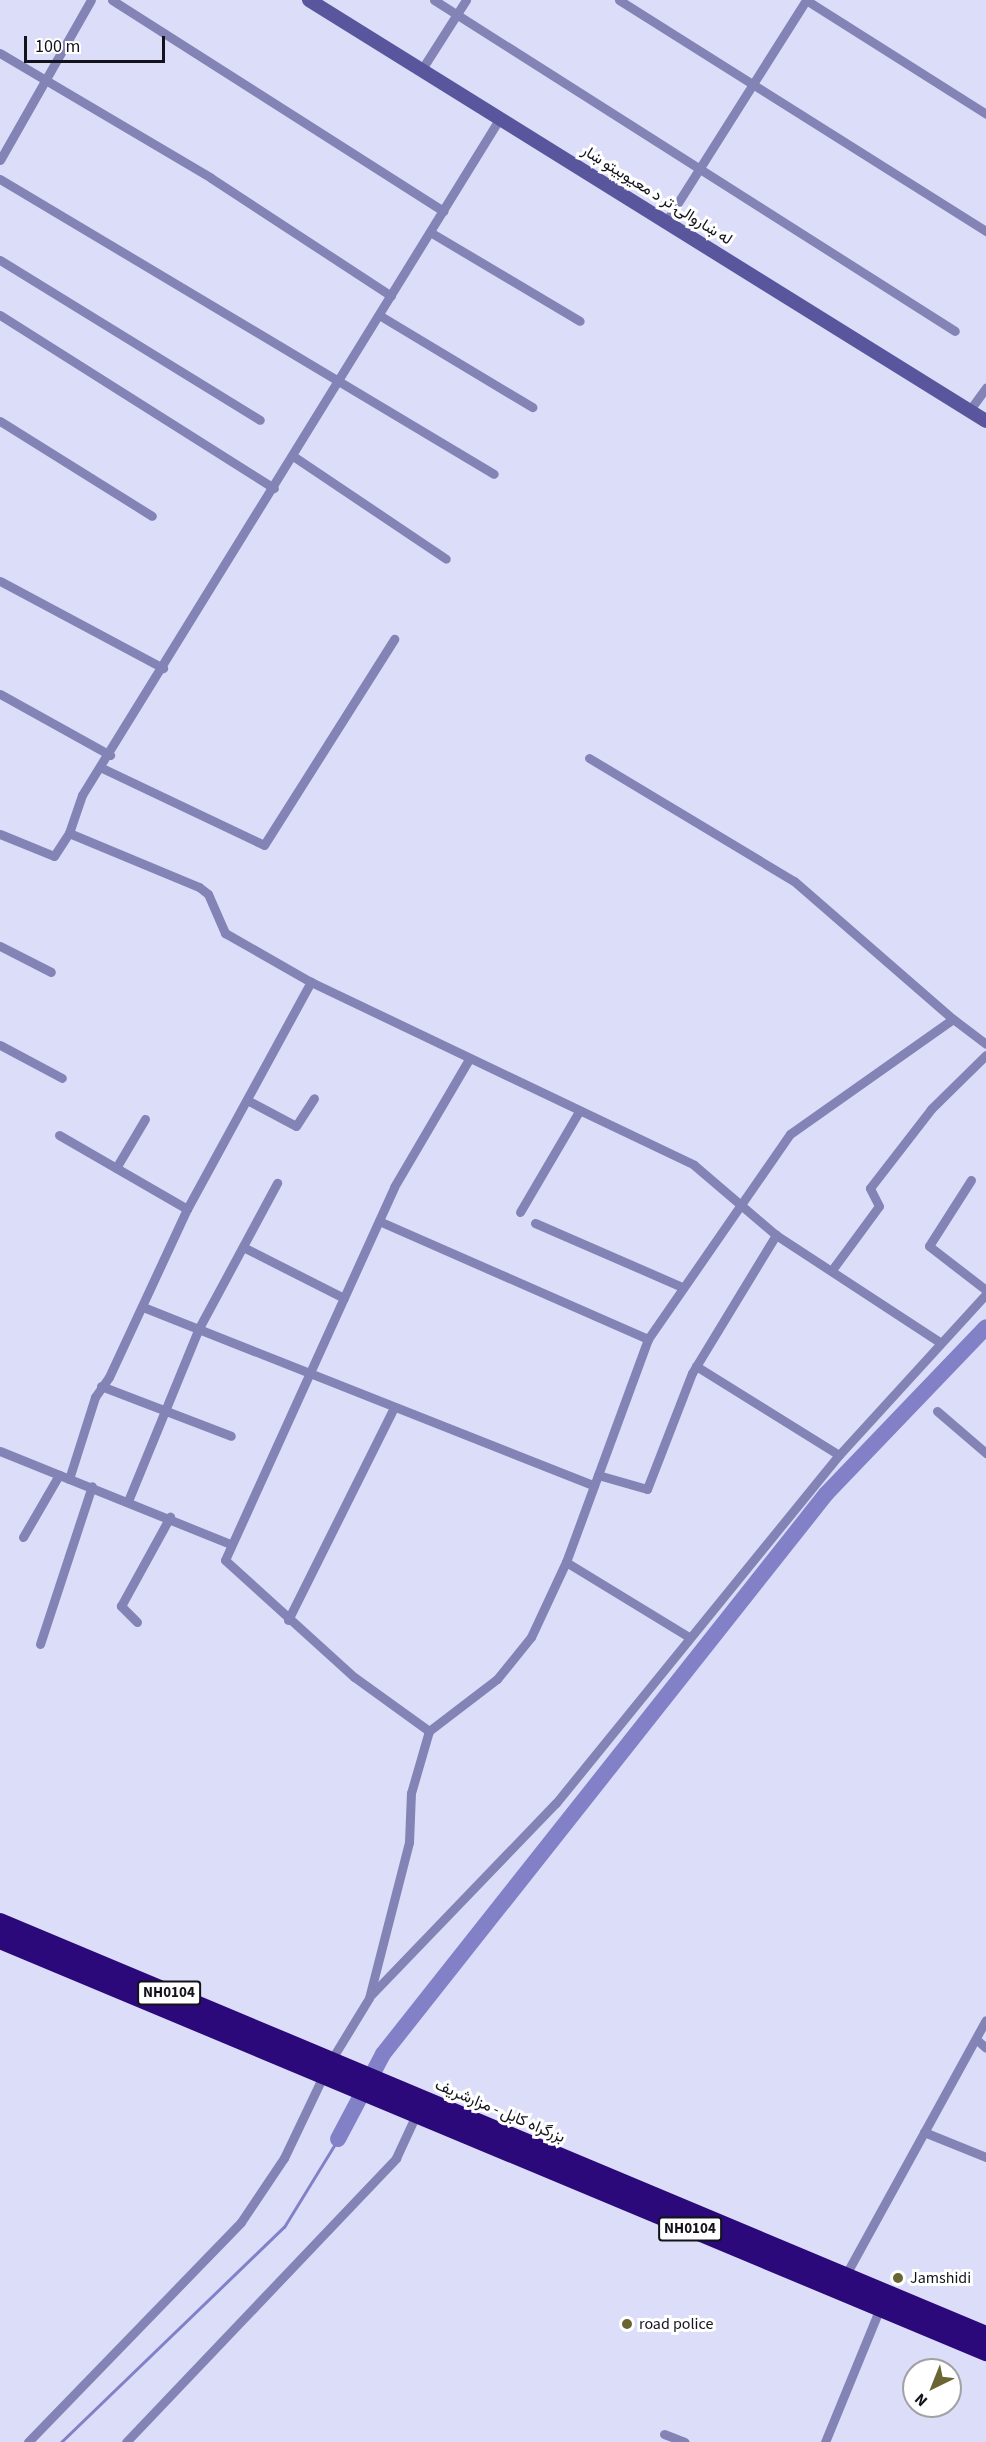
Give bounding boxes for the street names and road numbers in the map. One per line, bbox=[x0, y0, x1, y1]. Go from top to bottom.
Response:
street label: له ښاروالۍ تر د معیوبیتو ښار bbox=[578, 141, 736, 249]
road number: NH0104 bbox=[136, 1981, 202, 2005]
street label: بزرگراه کابل - مزارشریف bbox=[432, 2075, 568, 2147]
road number: NH0104 bbox=[657, 2217, 723, 2241]

